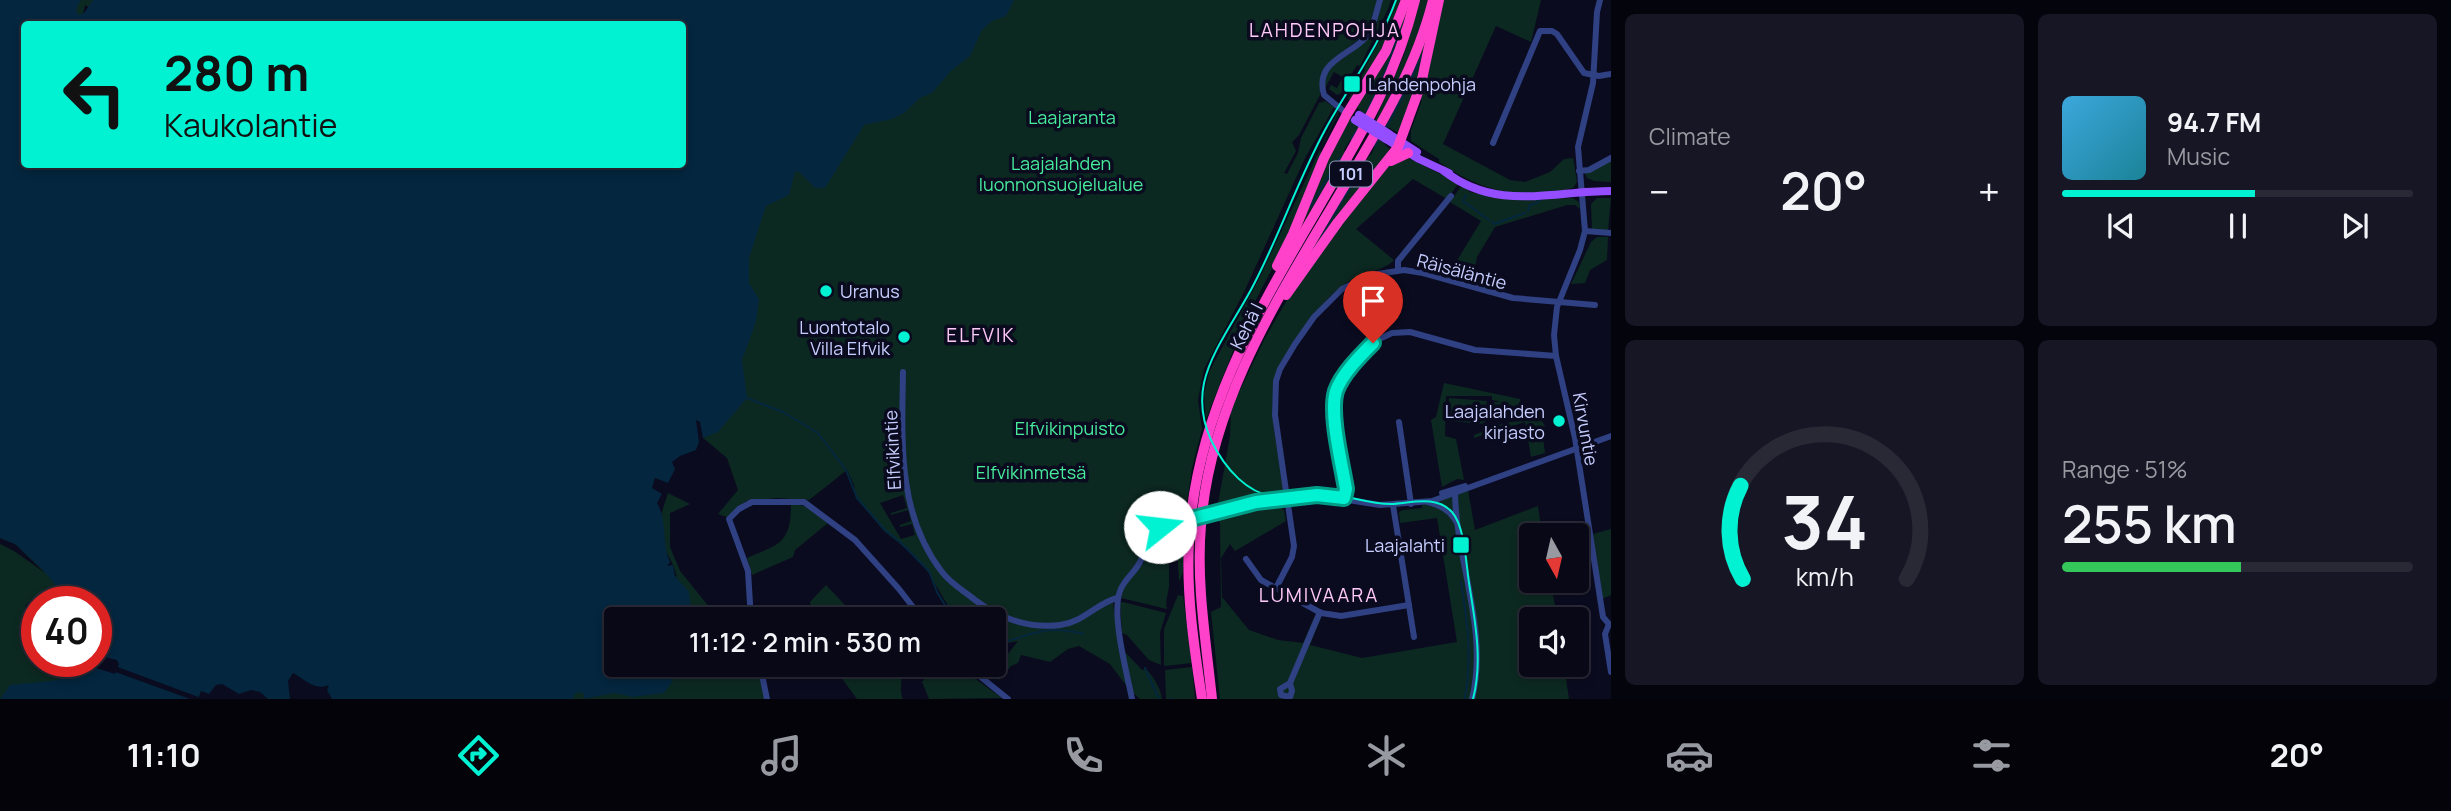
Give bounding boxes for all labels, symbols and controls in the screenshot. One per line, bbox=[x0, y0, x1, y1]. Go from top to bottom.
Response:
district label: LAHDENPOHJA bbox=[1249, 17, 1401, 43]
text: 280 m bbox=[164, 39, 309, 106]
icon: left bbox=[49, 49, 140, 140]
place label: Lahdenpohja bbox=[1368, 72, 1476, 96]
marker: Lahdenpohja bbox=[1342, 74, 1362, 94]
text: Kaukolantie bbox=[164, 103, 338, 147]
text: 94.7 FM bbox=[2167, 104, 2261, 140]
park label: Laajaranta bbox=[1028, 105, 1116, 129]
text: Climate bbox=[1649, 120, 1731, 152]
text: Music bbox=[2167, 140, 2230, 172]
park label: Laajalahden luonnonsuojelualue bbox=[979, 151, 1143, 196]
text: 20° bbox=[1780, 155, 1867, 226]
road number: 101 bbox=[1330, 162, 1372, 186]
text: − bbox=[1649, 165, 1670, 217]
text: + bbox=[1978, 165, 2000, 217]
icon: previous bbox=[2102, 207, 2140, 245]
icon: pause bbox=[2219, 207, 2257, 245]
icon: next bbox=[2336, 207, 2374, 245]
street label: Räisäläntie bbox=[1415, 248, 1509, 294]
pin bbox=[1343, 271, 1403, 343]
place label: Uranus bbox=[840, 279, 900, 303]
icon: arrive bbox=[1354, 282, 1392, 320]
marker: Uranus bbox=[818, 283, 834, 299]
street label: Kehä I bbox=[1224, 299, 1268, 353]
place label: Luontotalo Villa Elfvik bbox=[799, 315, 891, 360]
district label: ELFVIK bbox=[946, 322, 1016, 348]
marker: Luontotalo Villa Elfvik bbox=[896, 329, 912, 345]
street label: Kirvuntie bbox=[1568, 391, 1604, 467]
place label: Laajalahden kirjasto bbox=[1445, 399, 1545, 444]
street label: Elfvikintie bbox=[878, 409, 906, 491]
marker: Laajalahden kirjasto bbox=[1551, 413, 1567, 429]
park label: Elfvikinpuisto bbox=[1015, 416, 1125, 440]
text: Range · 51% bbox=[2062, 453, 2187, 485]
park label: Elfvikinmetsä bbox=[976, 460, 1086, 484]
text: 34 bbox=[1781, 471, 1868, 571]
text: 255 km bbox=[2062, 488, 2237, 559]
position arrow bbox=[1123, 490, 1197, 564]
north arrow bbox=[1519, 523, 1589, 593]
map controls bbox=[1519, 523, 1589, 677]
place label: Laajalahti bbox=[1365, 533, 1445, 557]
marker: Laajalahti bbox=[1451, 535, 1471, 555]
text: km/h bbox=[1795, 558, 1854, 593]
district label: LUMIVAARA bbox=[1259, 582, 1379, 608]
speed limit sign: 40 bbox=[21, 586, 112, 677]
button: sound bbox=[1519, 607, 1589, 677]
text: 11:12 · 2 min · 530 m bbox=[689, 624, 921, 660]
icon: directions bbox=[454, 731, 503, 780]
icon: music bbox=[757, 731, 806, 780]
icon: phone bbox=[1059, 731, 1108, 780]
icon: climate bbox=[1362, 731, 1411, 780]
icon: car bbox=[1665, 731, 1714, 780]
icon: filters bbox=[1967, 731, 2016, 780]
text: 11:10 bbox=[127, 733, 201, 777]
text: 20° bbox=[2270, 733, 2324, 777]

